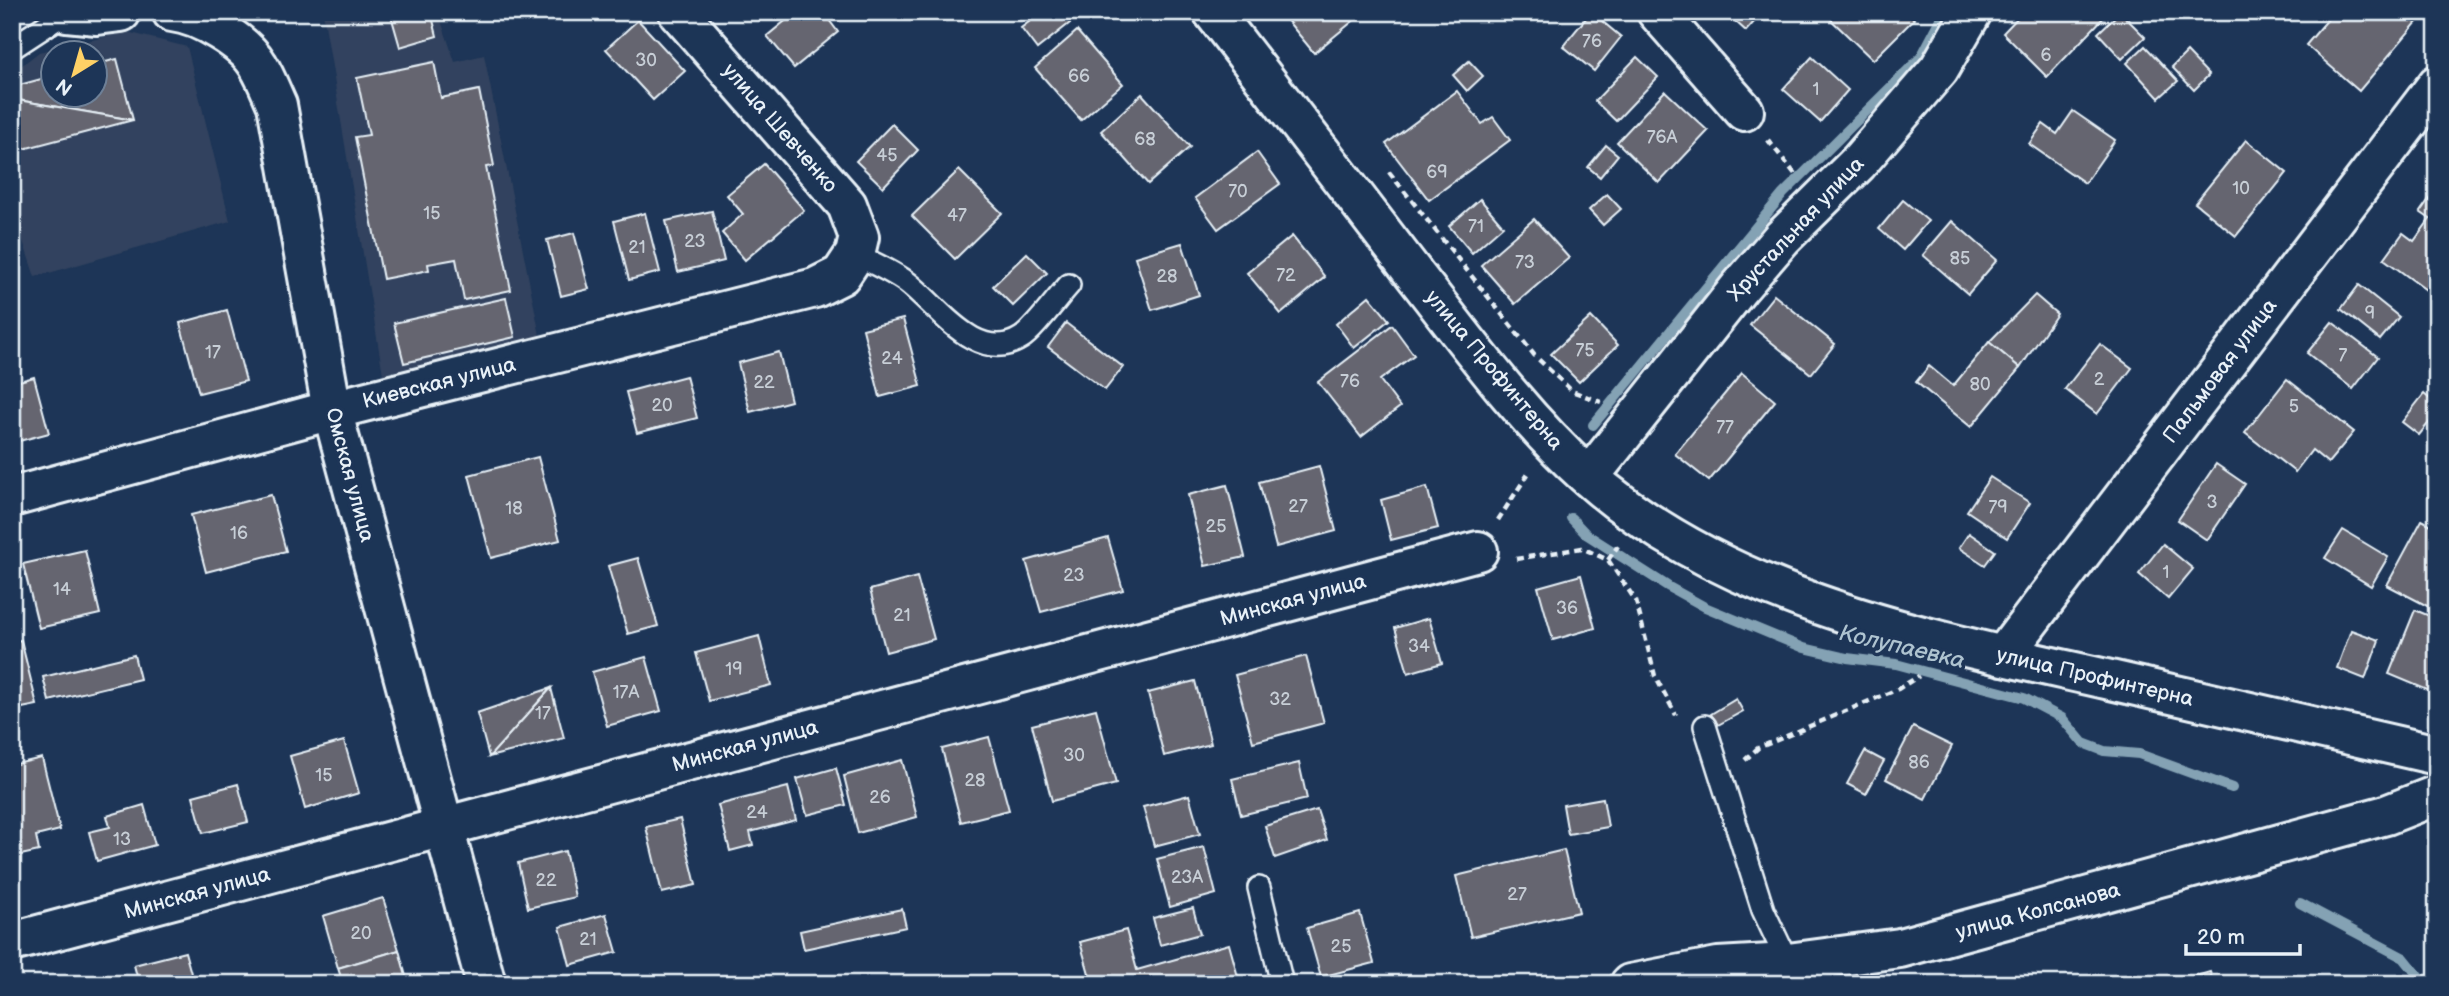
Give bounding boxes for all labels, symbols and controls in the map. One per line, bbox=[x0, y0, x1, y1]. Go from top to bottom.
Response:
house number: 76 bbox=[1582, 31, 1602, 52]
north arrow bbox=[38, 38, 108, 108]
house number: 6 bbox=[2041, 45, 2052, 66]
house number: 30 bbox=[635, 50, 657, 71]
street label: улица Шевченко bbox=[717, 58, 843, 198]
house number: 66 bbox=[1068, 66, 1090, 87]
text: N bbox=[52, 73, 77, 100]
house number: 1 bbox=[1813, 79, 1819, 100]
house number: 76А bbox=[1647, 127, 1677, 148]
house number: 68 bbox=[1134, 129, 1156, 150]
house number: 45 bbox=[876, 145, 898, 166]
street label: Хрустальная улица bbox=[1723, 151, 1870, 306]
house number: 69 bbox=[1426, 162, 1448, 183]
house number: 10 bbox=[2232, 178, 2250, 199]
house number: 70 bbox=[1228, 181, 1248, 202]
house number: 15 bbox=[423, 203, 441, 224]
house number: 47 bbox=[947, 205, 967, 226]
house number: 71 bbox=[1468, 216, 1484, 237]
house number: 23 bbox=[684, 231, 706, 252]
house number: 21 bbox=[628, 237, 646, 258]
house number: 85 bbox=[1950, 248, 1970, 269]
house number: 73 bbox=[1515, 252, 1535, 273]
house number: 72 bbox=[1276, 265, 1296, 286]
house number: 28 bbox=[1156, 266, 1178, 287]
street label: улица Профинтерна bbox=[1420, 285, 1569, 456]
street label: Пальмовая улица bbox=[2158, 293, 2283, 448]
house number: 9 bbox=[2365, 303, 2375, 324]
house number: 75 bbox=[1575, 340, 1595, 361]
house number: 17 bbox=[205, 342, 221, 363]
house number: 7 bbox=[2339, 345, 2348, 366]
house number: 24 bbox=[881, 348, 903, 369]
street label: Киевская улица bbox=[360, 352, 519, 414]
house number: 2 bbox=[2094, 369, 2105, 390]
house number: 76 bbox=[1340, 371, 1360, 392]
house number: 22 bbox=[753, 372, 775, 393]
house number: 80 bbox=[1969, 374, 1991, 395]
house number: 20 bbox=[651, 395, 673, 416]
house number: 5 bbox=[2289, 396, 2299, 417]
street label: Омская улица bbox=[320, 405, 380, 545]
house number: 77 bbox=[1716, 417, 1734, 438]
house number: 3 bbox=[2206, 492, 2218, 513]
house number: 27 bbox=[1288, 496, 1308, 517]
house number: 79 bbox=[1988, 497, 2008, 518]
house number: 18 bbox=[505, 498, 523, 519]
house number: 25 bbox=[1206, 516, 1226, 537]
house number: 16 bbox=[230, 523, 248, 544]
house number: 1 bbox=[2163, 562, 2169, 583]
house number: 23 bbox=[1063, 565, 1085, 586]
street label: Минская улица bbox=[1217, 568, 1369, 632]
house number: 14 bbox=[53, 579, 71, 600]
house number: 36 bbox=[1556, 598, 1578, 619]
house number: 21 bbox=[893, 605, 911, 626]
water label: Колупаевка bbox=[1836, 619, 1968, 675]
house number: 34 bbox=[1408, 636, 1430, 657]
street label: улица Профинтерна bbox=[1994, 642, 2196, 712]
house number: 19 bbox=[725, 659, 743, 680]
house number: 17А bbox=[613, 682, 639, 703]
house number: 32 bbox=[1269, 689, 1291, 710]
house number: 17 bbox=[535, 703, 551, 724]
street label: Минская улица bbox=[669, 714, 821, 778]
house number: 30 bbox=[1063, 745, 1085, 766]
house number: 86 bbox=[1908, 752, 1930, 773]
house number: 15 bbox=[315, 765, 333, 786]
house number: 28 bbox=[964, 770, 986, 791]
house number: 26 bbox=[869, 787, 891, 808]
house number: 24 bbox=[746, 802, 768, 823]
house number: 13 bbox=[113, 829, 131, 850]
street label: Минская улица bbox=[121, 861, 273, 925]
house number: 23А bbox=[1171, 867, 1203, 888]
house number: 22 bbox=[535, 870, 557, 891]
street label: улица Колсанова bbox=[1953, 877, 2123, 945]
house number: 27 bbox=[1507, 884, 1527, 905]
scale bar bbox=[2186, 912, 2300, 956]
house number: 20 bbox=[350, 923, 372, 944]
text: 20 m bbox=[2197, 925, 2245, 950]
house number: 21 bbox=[579, 929, 597, 950]
house number: 25 bbox=[1331, 936, 1351, 957]

